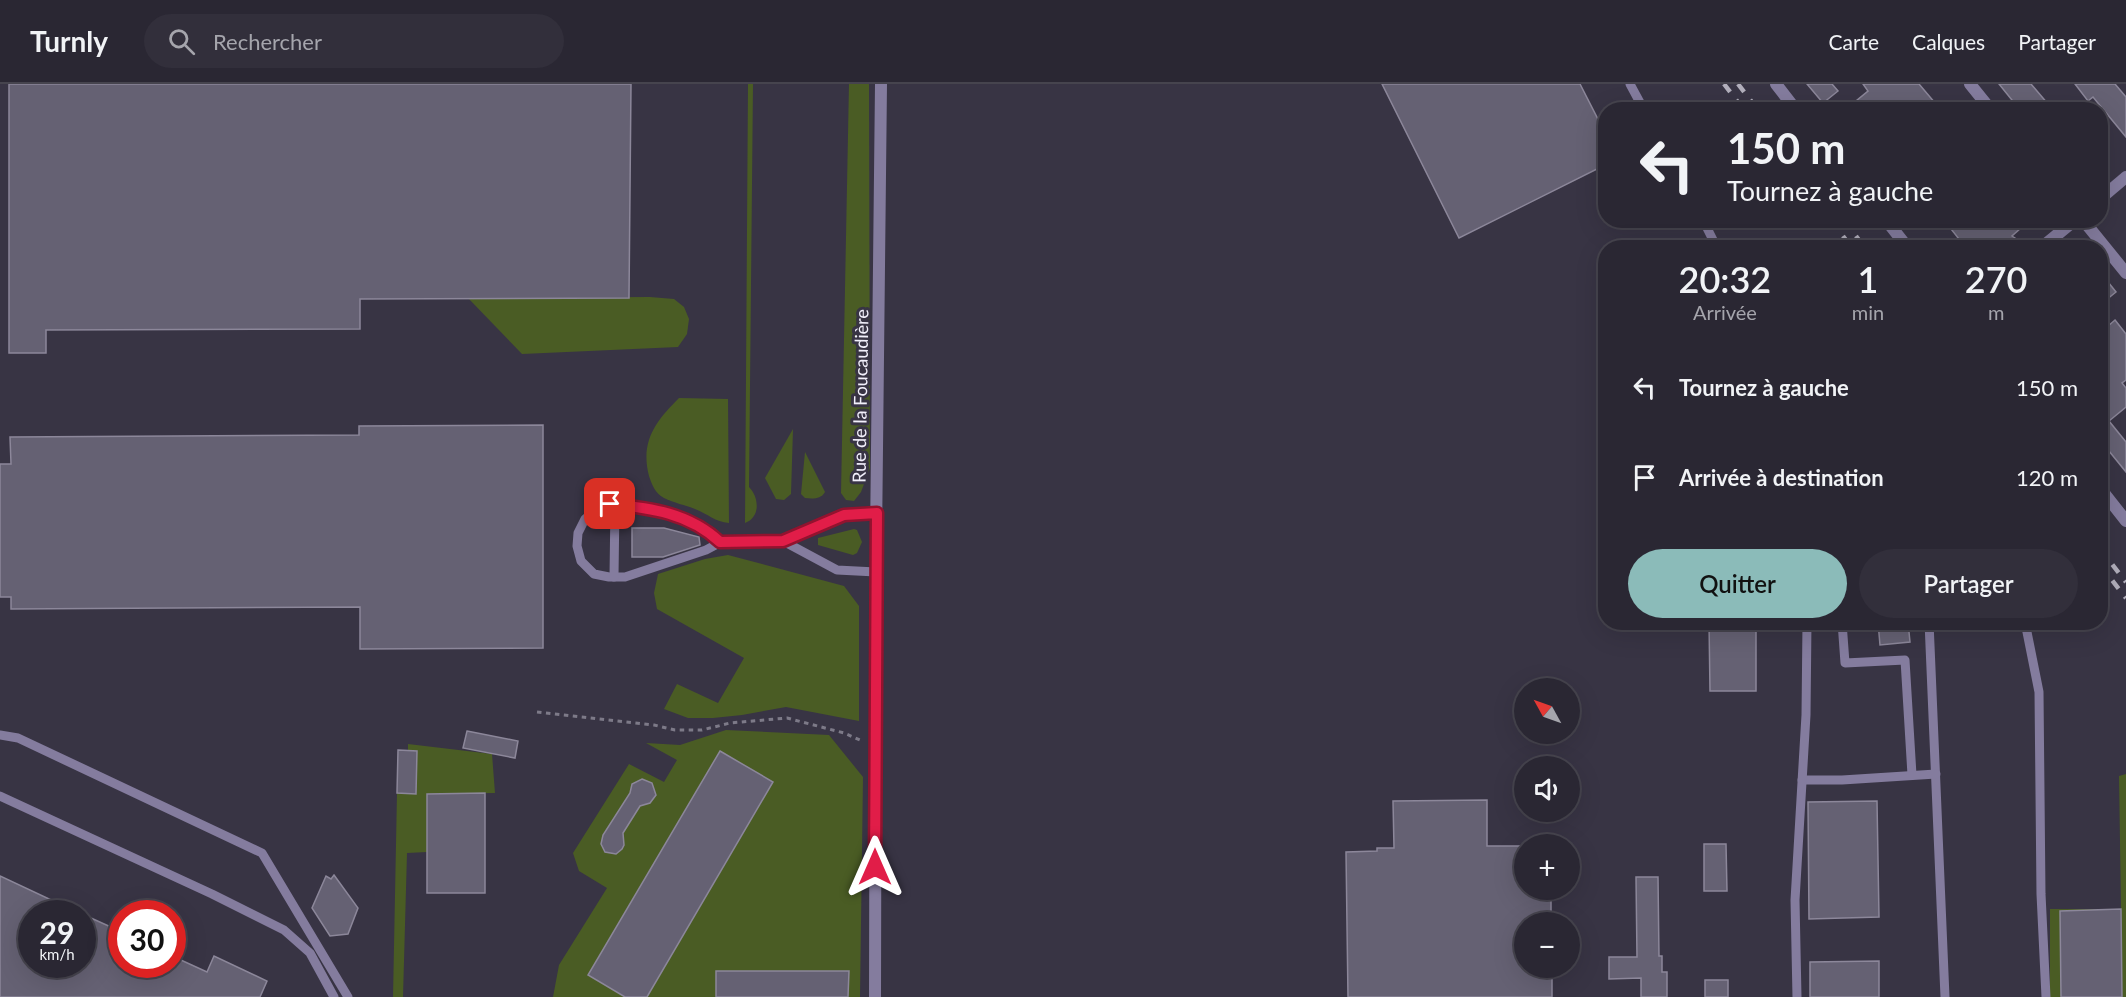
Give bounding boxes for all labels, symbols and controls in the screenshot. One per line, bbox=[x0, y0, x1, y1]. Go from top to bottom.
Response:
search box bbox=[144, 14, 564, 68]
text: Turnly bbox=[30, 24, 108, 58]
icon: search bbox=[165, 25, 198, 58]
text: Rechercher bbox=[213, 28, 322, 55]
text: Carte bbox=[1828, 29, 1879, 54]
text: Calques bbox=[1912, 29, 1985, 54]
text: Partager bbox=[2018, 29, 2096, 54]
text: 150 m bbox=[1727, 123, 1845, 173]
icon: left bbox=[1628, 126, 1706, 204]
text: Tournez à gauche bbox=[1727, 174, 1933, 207]
text: 20:32 bbox=[1679, 257, 1771, 301]
text: 1 bbox=[1858, 257, 1878, 301]
text: 270 bbox=[1965, 257, 2027, 301]
text: Arrivée bbox=[1693, 300, 1757, 324]
text: min bbox=[1852, 300, 1884, 324]
text: m bbox=[1988, 300, 2004, 324]
street label: Rue de la Foucaudière bbox=[847, 309, 873, 483]
icon: left bbox=[1628, 371, 1661, 404]
text: Tournez à gauche bbox=[1679, 374, 1849, 401]
text: 150 m bbox=[2016, 374, 2078, 401]
icon: arrive bbox=[1628, 461, 1661, 494]
text: Arrivée à destination bbox=[1679, 464, 1884, 491]
text: 120 m bbox=[2016, 464, 2078, 491]
pin bbox=[584, 478, 635, 529]
icon: arrive bbox=[593, 487, 626, 520]
button: Quitter bbox=[1628, 549, 1847, 618]
button: Partager bbox=[1859, 549, 2078, 618]
north arrow bbox=[1514, 678, 1580, 744]
map controls bbox=[1514, 678, 1580, 978]
button: sound bbox=[1514, 756, 1580, 822]
button: + bbox=[1514, 834, 1580, 900]
position arrow bbox=[843, 835, 907, 899]
speed limit sign: 30 bbox=[108, 900, 186, 978]
button: − bbox=[1514, 912, 1580, 978]
text: 29 bbox=[40, 914, 74, 950]
text: km/h bbox=[39, 945, 75, 963]

